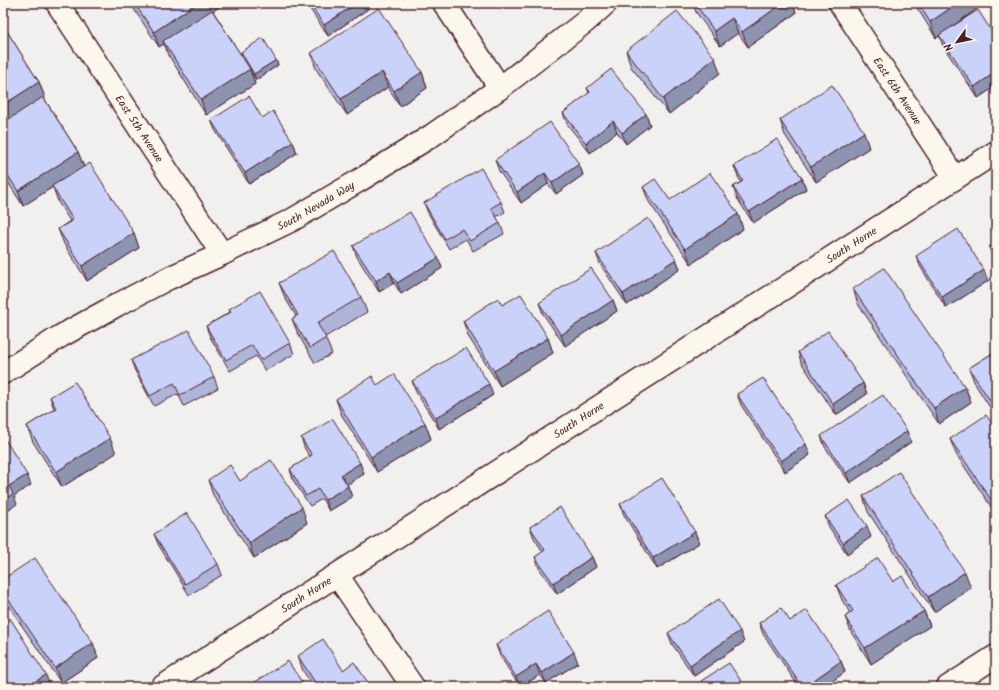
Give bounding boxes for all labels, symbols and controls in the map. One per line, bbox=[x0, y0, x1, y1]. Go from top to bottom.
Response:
north arrow bbox=[937, 22, 977, 62]
text: N bbox=[940, 39, 959, 55]
street label: East 6th Avenue bbox=[868, 54, 926, 129]
street label: East 5th Avenue bbox=[110, 91, 168, 166]
street label: South Nevada Way bbox=[274, 177, 359, 236]
street label: South Horne bbox=[823, 222, 881, 269]
street label: South Horne bbox=[550, 397, 608, 444]
street label: South Horne bbox=[277, 572, 336, 619]

